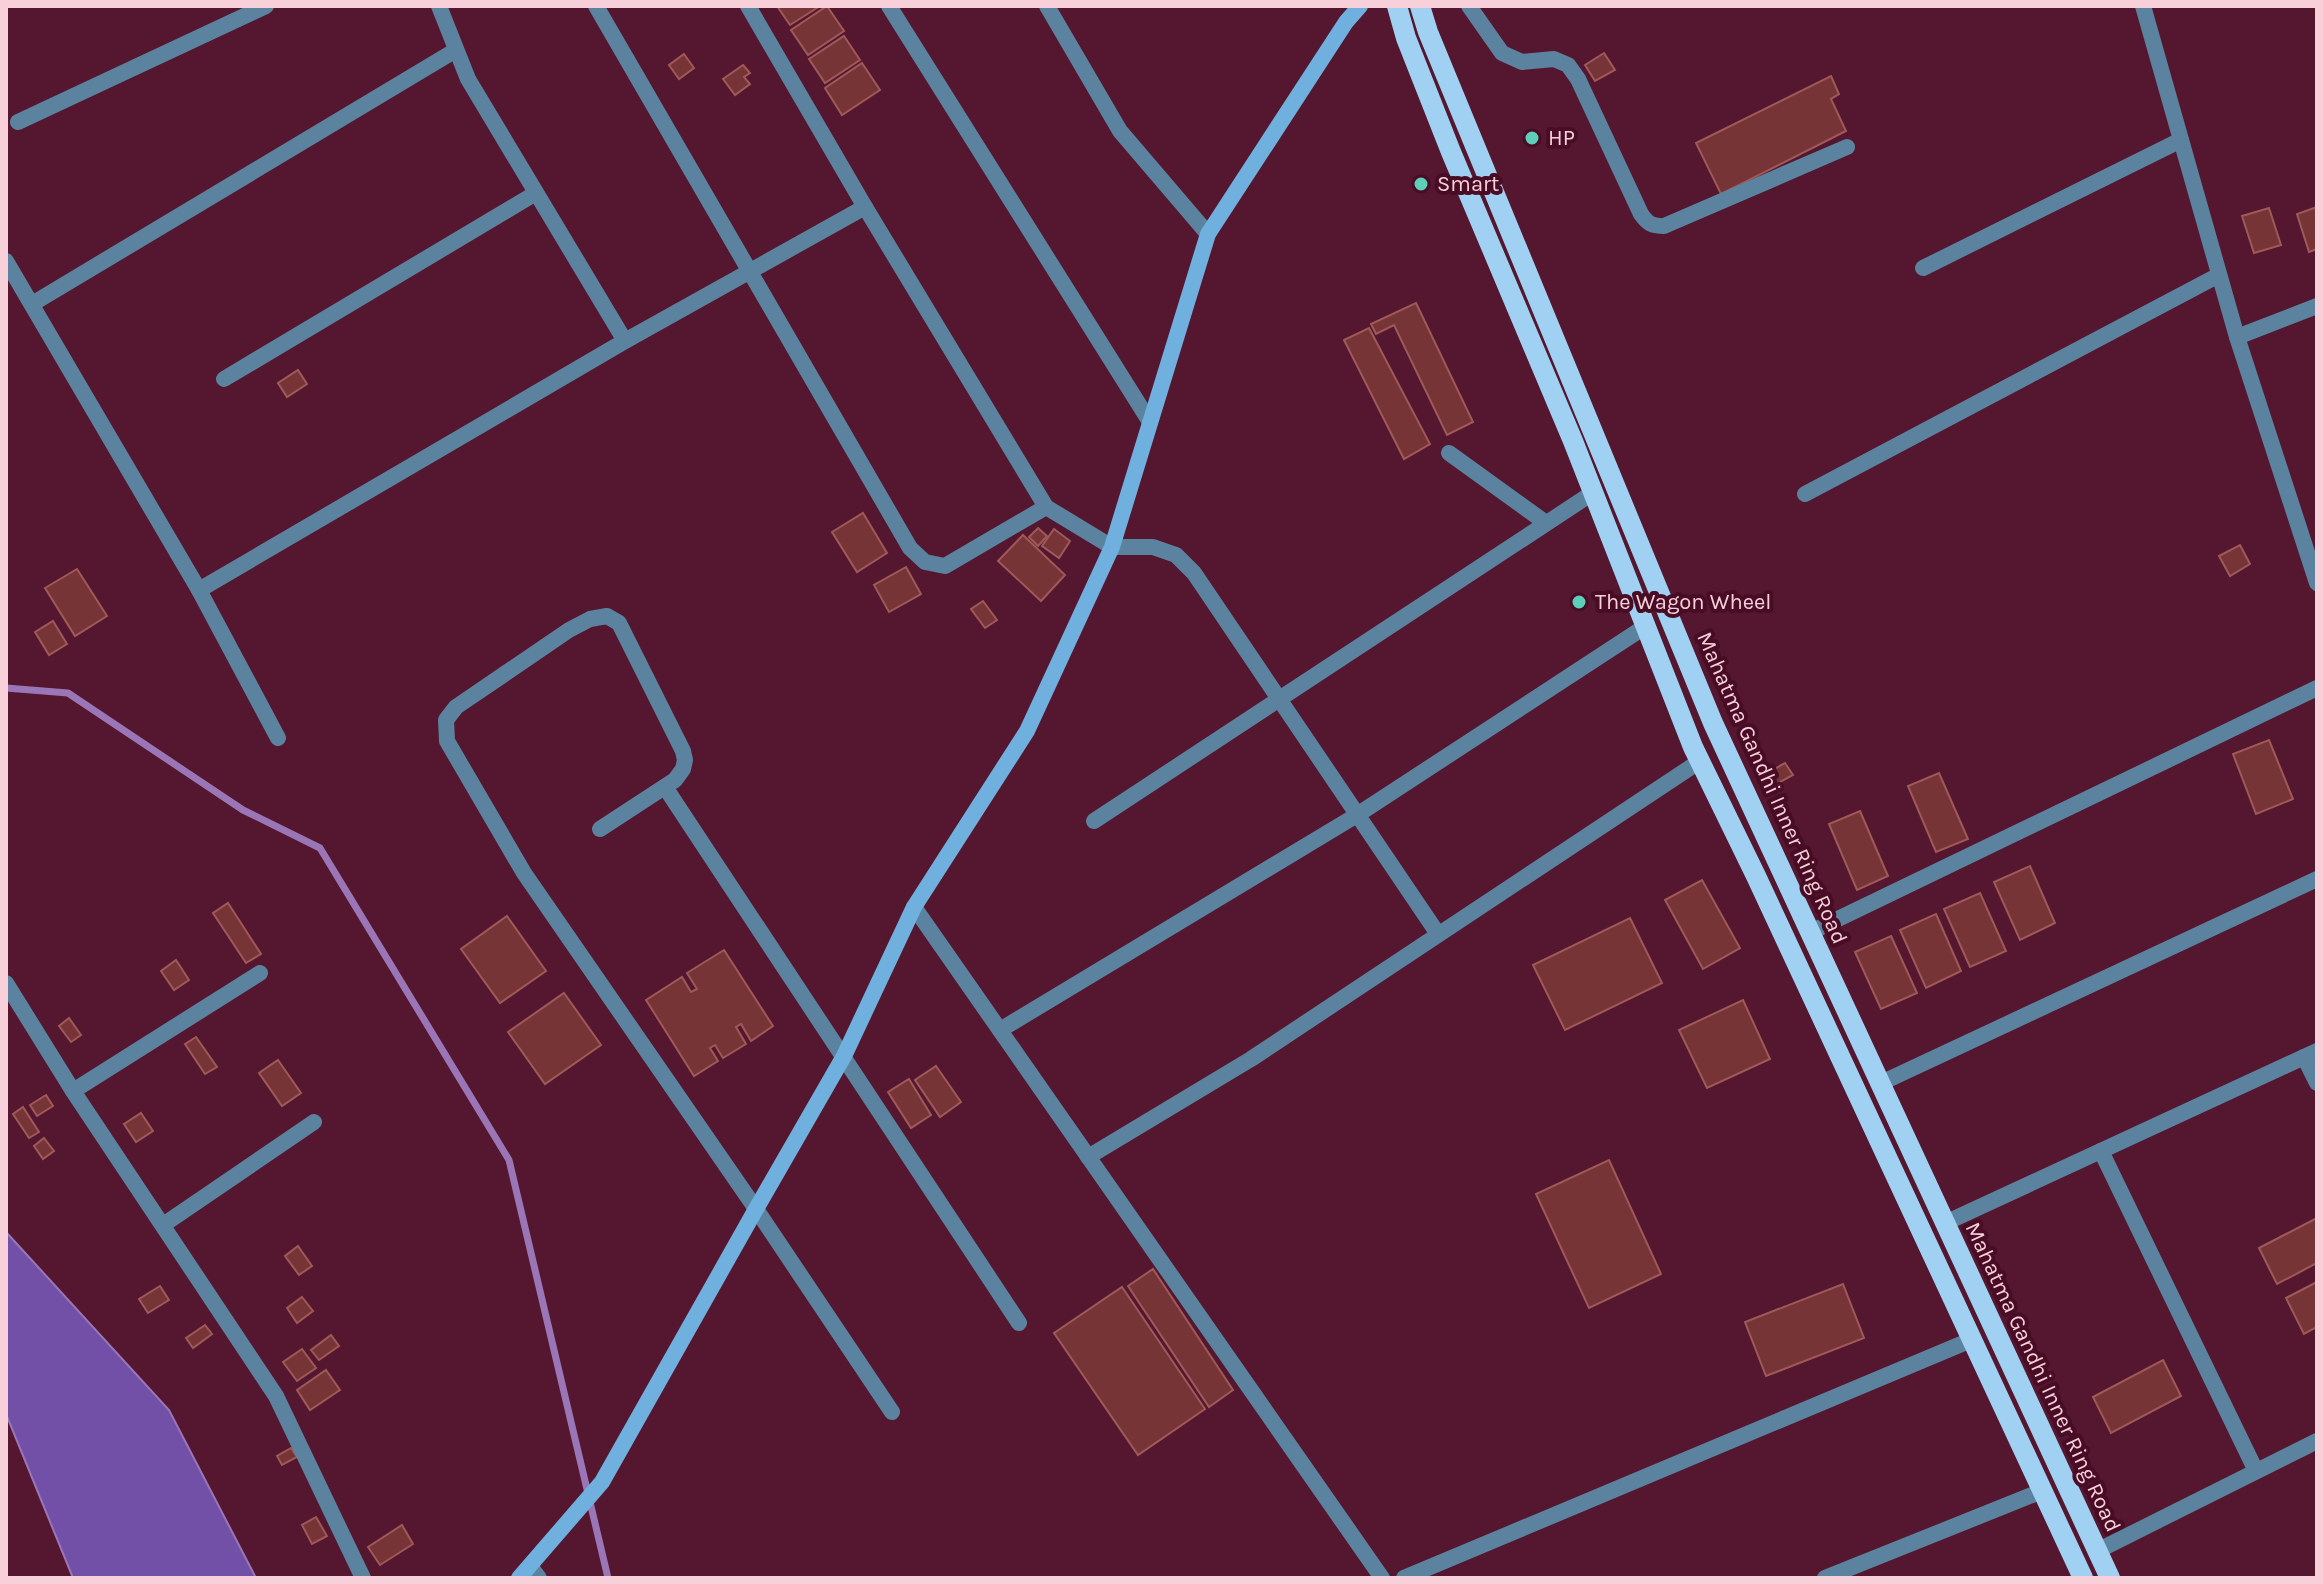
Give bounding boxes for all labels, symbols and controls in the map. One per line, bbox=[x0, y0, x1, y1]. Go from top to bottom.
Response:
place label: HP bbox=[1548, 125, 1575, 151]
marker: HP bbox=[1523, 129, 1541, 147]
place label: Smart bbox=[1437, 171, 1499, 197]
marker: Smart bbox=[1412, 175, 1430, 193]
place label: The Wagon Wheel bbox=[1595, 589, 1772, 615]
marker: The Wagon Wheel bbox=[1570, 593, 1588, 611]
street label: Mahatma Gandhi Inner Ring Road bbox=[1691, 628, 1853, 948]
street label: Mahatma Gandhi Inner Ring Road bbox=[1960, 1218, 2126, 1536]

